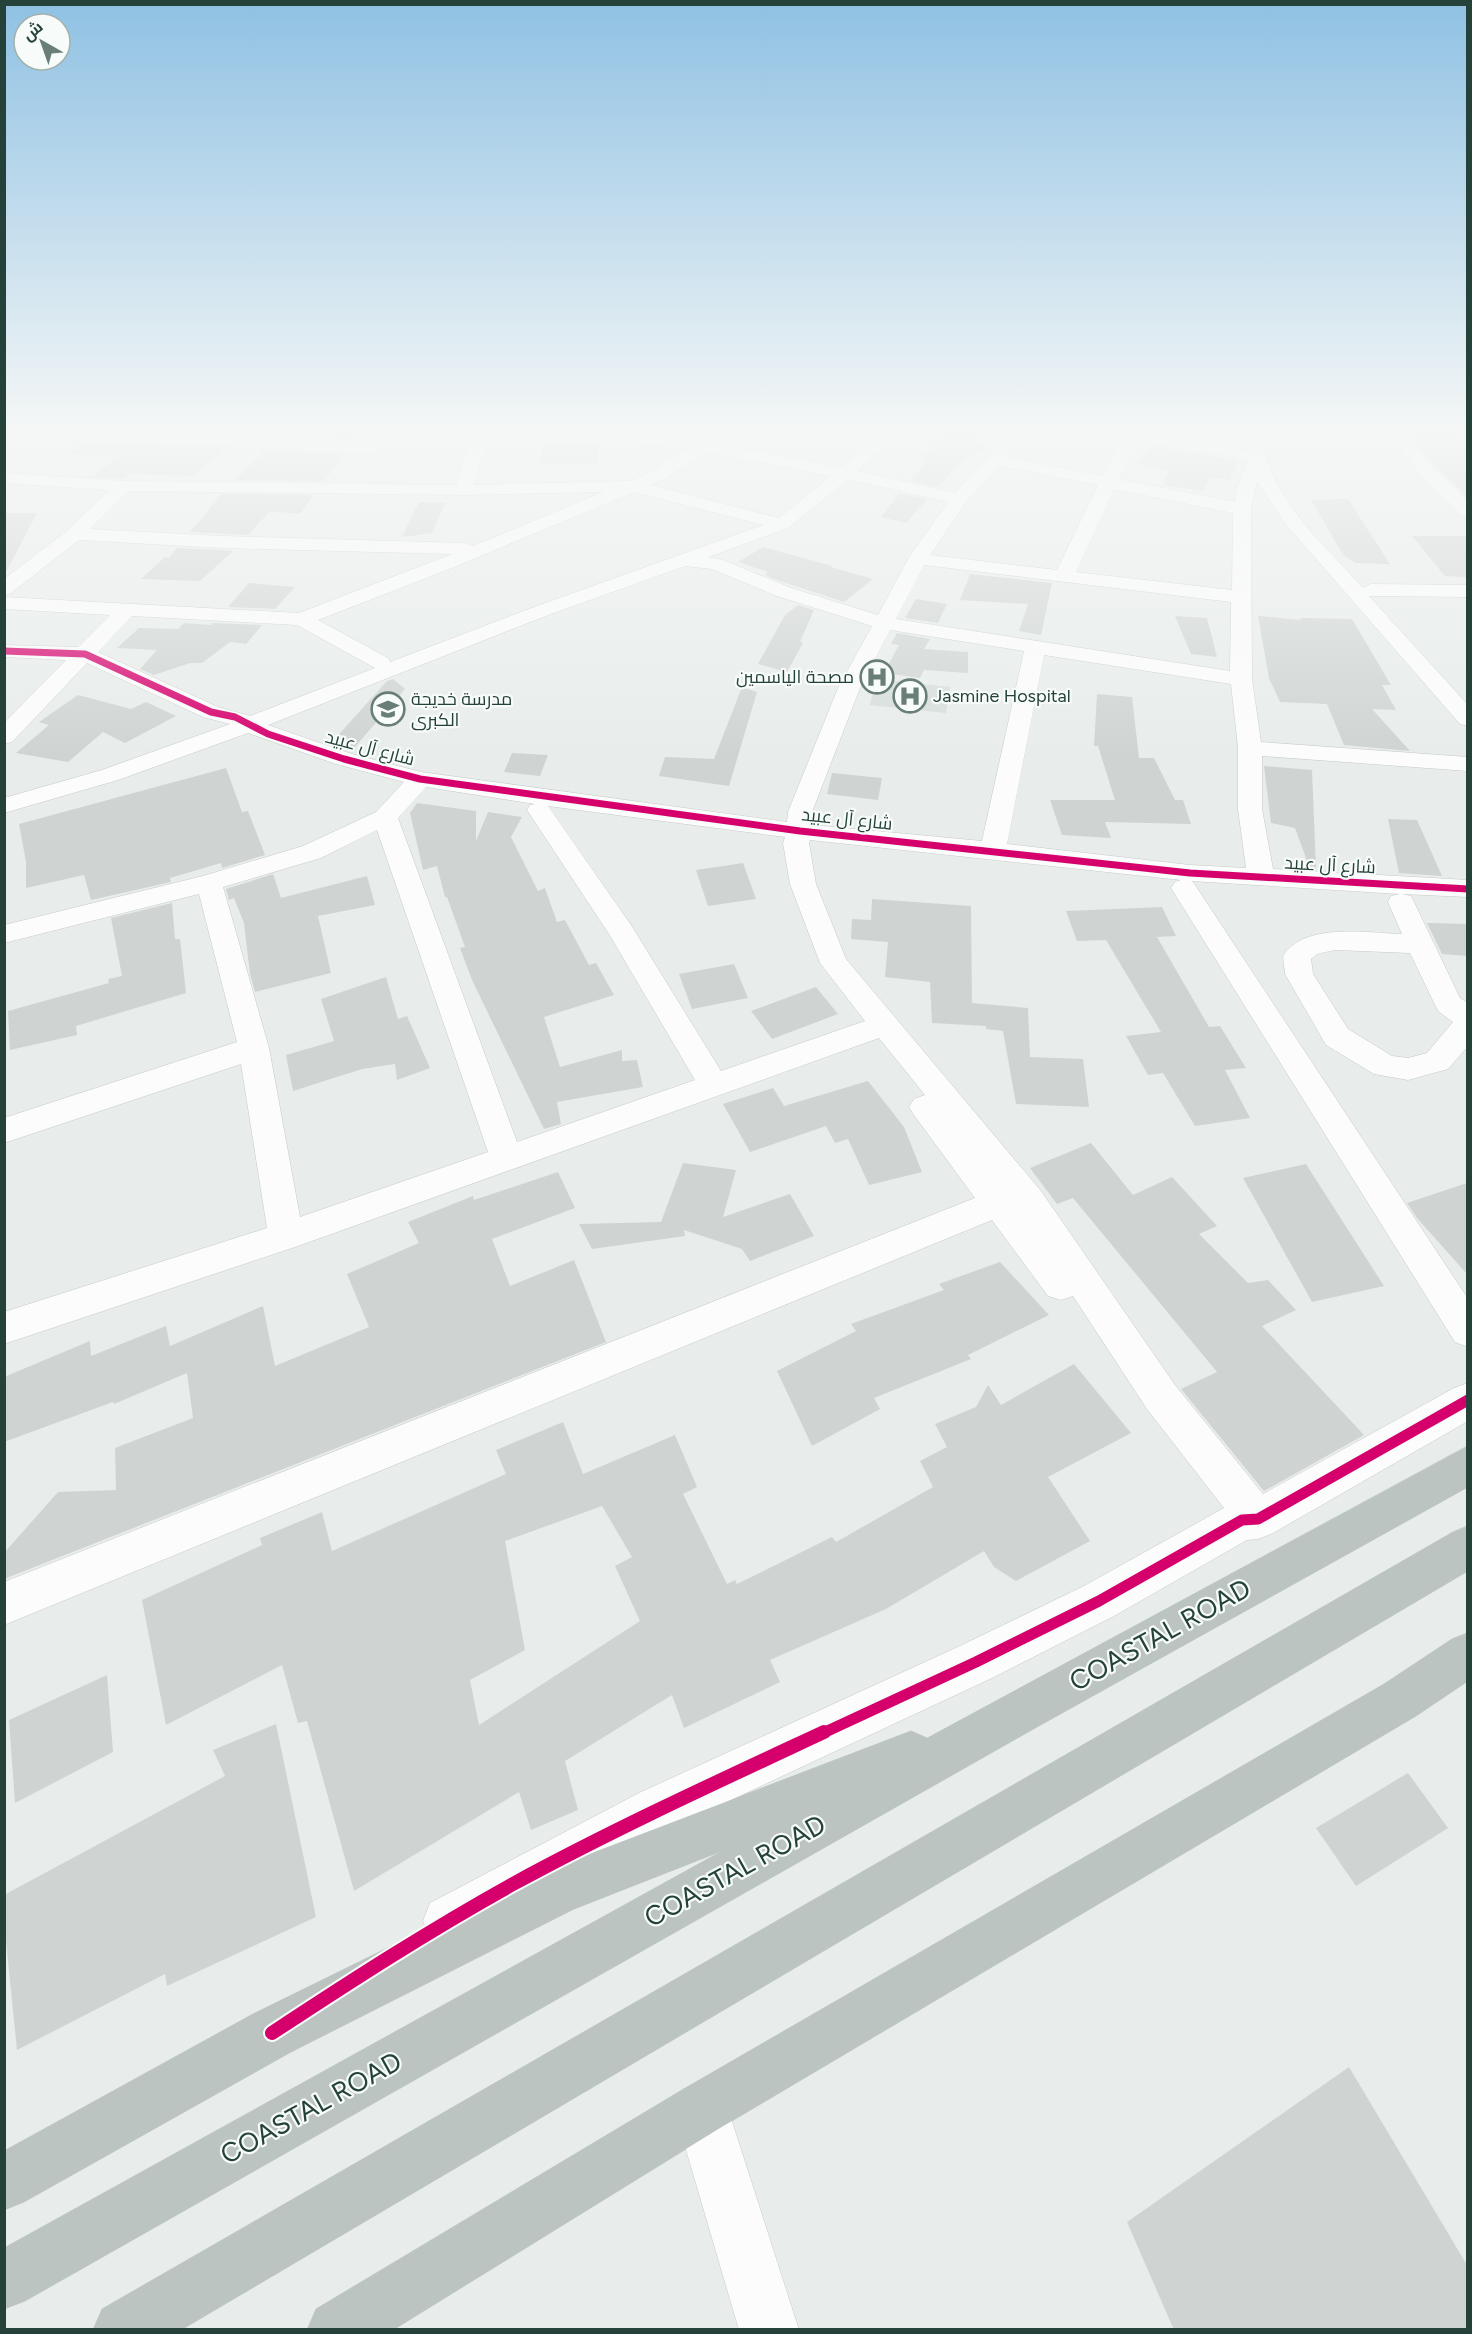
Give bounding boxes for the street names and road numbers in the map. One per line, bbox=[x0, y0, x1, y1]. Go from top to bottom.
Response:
street label: شارع آل عبيد bbox=[323, 726, 417, 771]
street label: شارع آل عبيد bbox=[800, 803, 894, 836]
street label: شارع آل عبيد bbox=[1284, 852, 1376, 879]
street label: COASTAL ROAD bbox=[1063, 1571, 1256, 1698]
street label: COASTAL ROAD bbox=[638, 1807, 831, 1934]
street label: COASTAL ROAD bbox=[214, 2044, 407, 2171]

